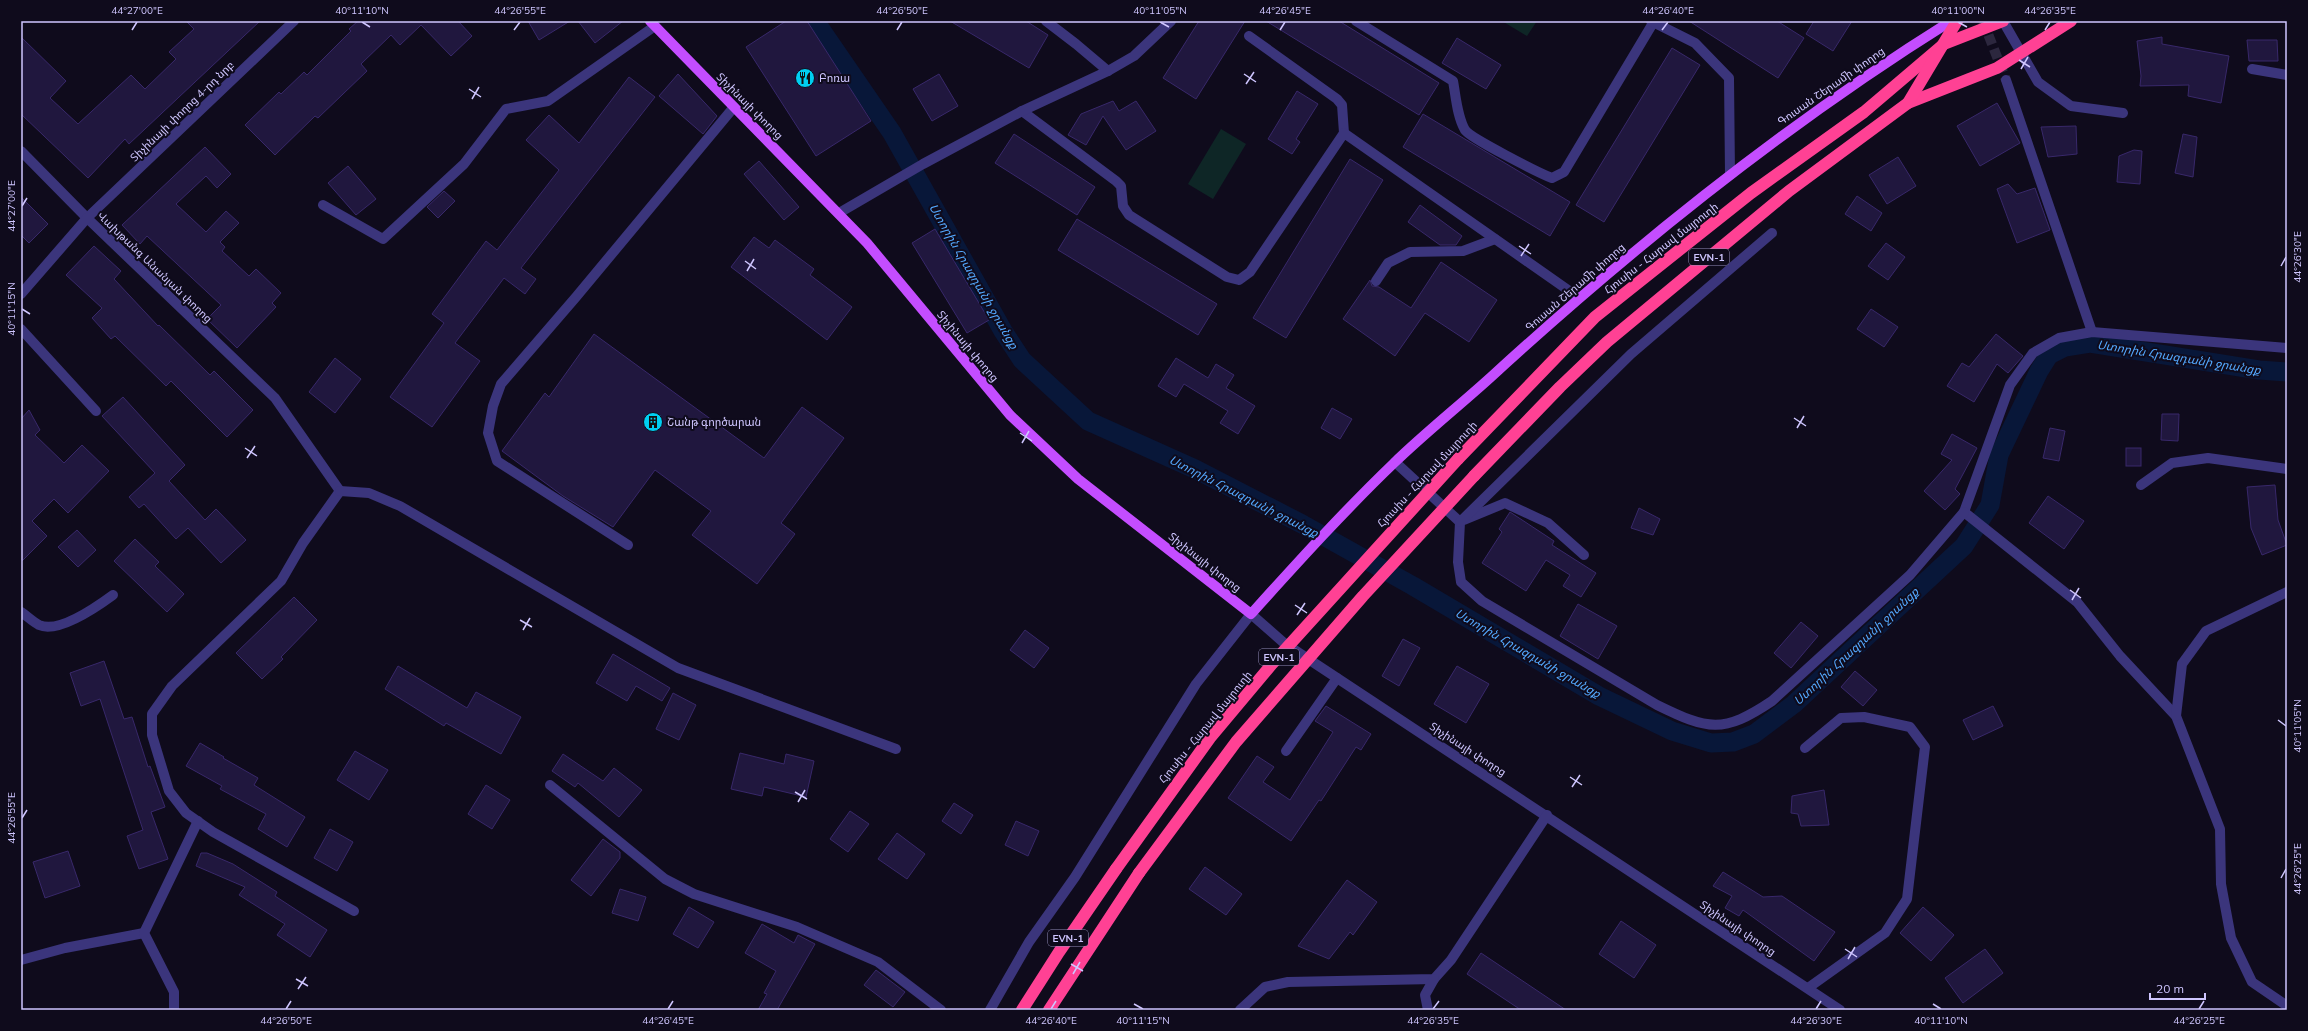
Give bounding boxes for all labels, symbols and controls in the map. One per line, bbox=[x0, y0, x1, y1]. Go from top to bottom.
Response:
text: 44°27'00"E bbox=[111, 4, 163, 17]
text: 40°11'10"N bbox=[335, 4, 389, 17]
text: 44°26'55"E bbox=[494, 4, 546, 17]
text: 44°26'50"E bbox=[876, 4, 928, 17]
text: 40°11'05"N bbox=[1133, 4, 1187, 17]
text: 44°26'45"E bbox=[1259, 4, 1311, 17]
text: 44°26'40"E bbox=[1642, 4, 1694, 17]
text: 40°11'00"N bbox=[1931, 4, 1985, 17]
text: 44°26'35"E bbox=[2024, 4, 2076, 17]
street label: Գուսան Շերամի փողոց bbox=[1775, 44, 1887, 128]
street label: Տիչինայի փողոց 4-րդ նրբ bbox=[127, 58, 237, 164]
restaurant icon: Բոռա bbox=[794, 67, 816, 89]
street label: Տիչինայի փողոց bbox=[714, 70, 786, 142]
place label: Բոռա bbox=[819, 71, 850, 85]
text: 44°27'00"E bbox=[5, 180, 18, 232]
street label: Հյուսիս - Հարավ մայրուղի bbox=[1601, 199, 1721, 297]
water label: Ստորին Հրազդանի ջրանցք bbox=[926, 201, 1022, 352]
street label: Վախթանգ Անանյան փողոց bbox=[95, 208, 215, 326]
text: 44°26'30"E bbox=[2291, 231, 2304, 283]
street label: Գուսան Շերամի փողոց bbox=[1522, 240, 1628, 334]
road number: EVN-1 bbox=[1689, 249, 1729, 265]
text: 40°11'15"N bbox=[5, 282, 18, 336]
street label: Տիչինայի փողոց bbox=[934, 308, 1002, 384]
water label: Ստորին Հրազդանի ջրանցք bbox=[2096, 337, 2263, 377]
building icon: Շանթ գործարան bbox=[642, 411, 664, 433]
place label: Շանթ գործարան bbox=[667, 415, 761, 429]
street label: Հյուսիս - Հարավ մայրուղի bbox=[1374, 418, 1480, 530]
water label: Ստորին Հրազդանի ջրանցք bbox=[1167, 452, 1322, 541]
street label: Տիչինայի փողոց bbox=[1166, 529, 1244, 595]
water label: Ստորին Հրազդանի ջրանցք bbox=[1790, 584, 1922, 708]
water label: Ստորին Հրազդանի ջրանցք bbox=[1453, 605, 1604, 701]
road number: EVN-1 bbox=[1259, 649, 1299, 665]
street label: Հյուսիս - Հարավ մայրուղի bbox=[1155, 668, 1255, 786]
text: 40°11'05"N bbox=[2291, 699, 2304, 753]
street label: Տիչինայի փողոց bbox=[1427, 719, 1509, 779]
text: 44°26'55"E bbox=[5, 792, 18, 844]
text: 44°26'25"E bbox=[2291, 843, 2304, 895]
street label: Տիչինայի փողոց bbox=[1697, 897, 1779, 959]
road number: EVN-1 bbox=[1048, 930, 1088, 946]
scale bar bbox=[2150, 975, 2205, 1001]
text: 20 m bbox=[2156, 981, 2184, 996]
text: 44°26'50"E bbox=[260, 1014, 312, 1027]
text: 44°26'45"E bbox=[642, 1014, 694, 1027]
text: 44°26'40"E bbox=[1025, 1014, 1077, 1027]
text: 40°11'15"N bbox=[1116, 1014, 1170, 1027]
text: 44°26'35"E bbox=[1407, 1014, 1459, 1027]
text: 44°26'30"E bbox=[1790, 1014, 1842, 1027]
text: 40°11'10"N bbox=[1914, 1014, 1968, 1027]
text: 44°26'25"E bbox=[2173, 1014, 2225, 1027]

